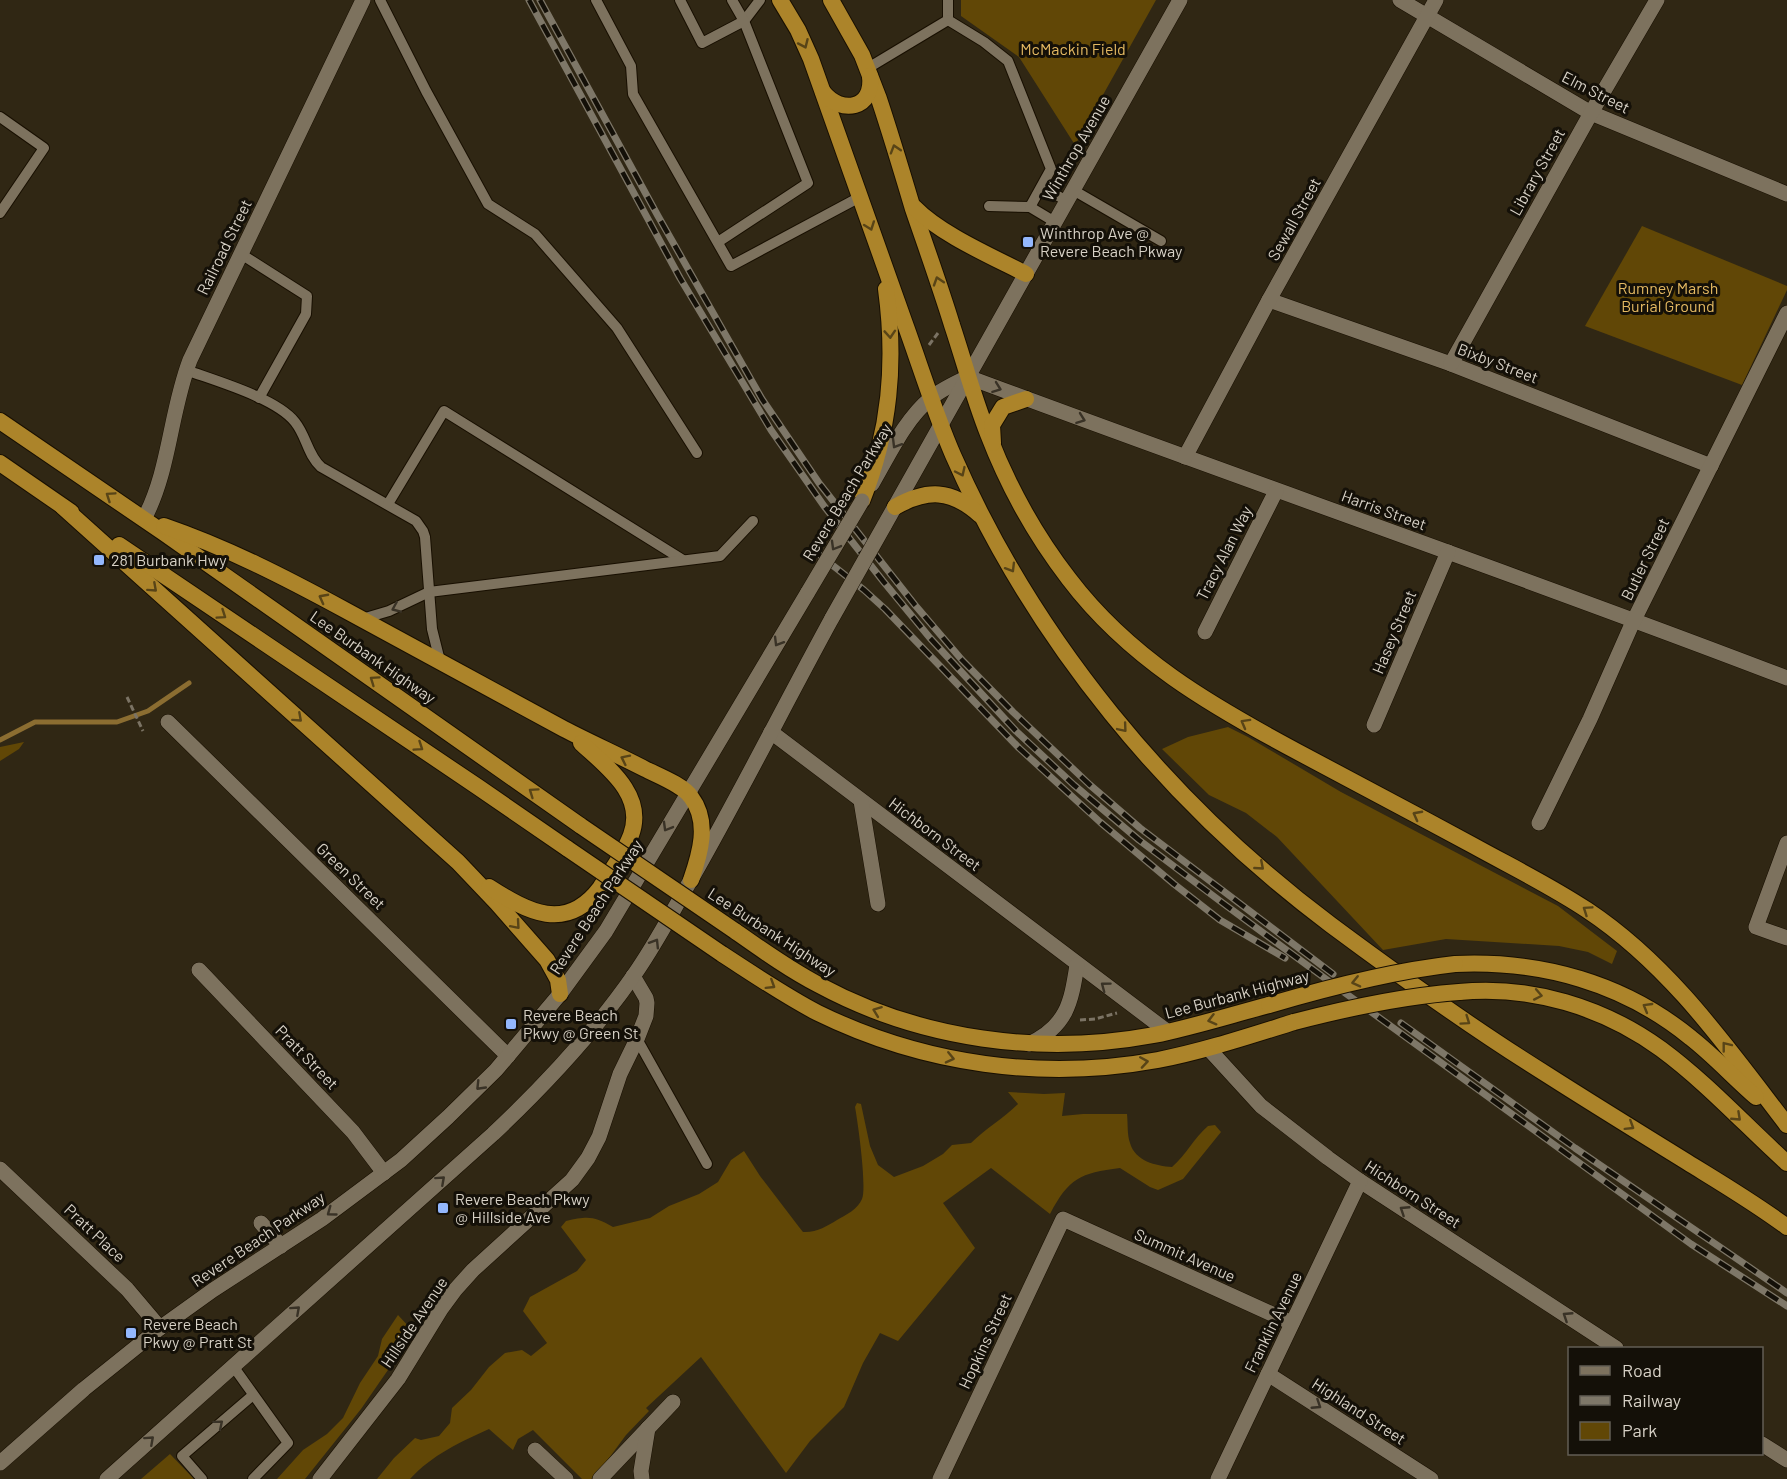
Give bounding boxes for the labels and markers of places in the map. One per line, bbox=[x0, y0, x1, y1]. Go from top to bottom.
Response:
place label: Winthrop Ave @ Revere Beach Pkway bbox=[1040, 223, 1183, 260]
marker: Winthrop Ave @ Revere Beach Pkway bbox=[1021, 235, 1035, 249]
place label: 281 Burbank Hwy bbox=[111, 550, 227, 569]
marker: 281 Burbank Hwy bbox=[92, 553, 106, 567]
place label: Revere Beach Pkwy @ Green St bbox=[523, 1005, 639, 1042]
marker: Revere Beach Pkwy @ Green St bbox=[504, 1017, 518, 1031]
place label: Revere Beach Pkwy @ Hillside Ave bbox=[455, 1189, 590, 1226]
marker: Revere Beach Pkwy @ Hillside Ave bbox=[436, 1201, 450, 1215]
place label: Revere Beach Pkwy @ Pratt St bbox=[143, 1314, 252, 1351]
marker: Revere Beach Pkwy @ Pratt St bbox=[124, 1326, 138, 1340]

